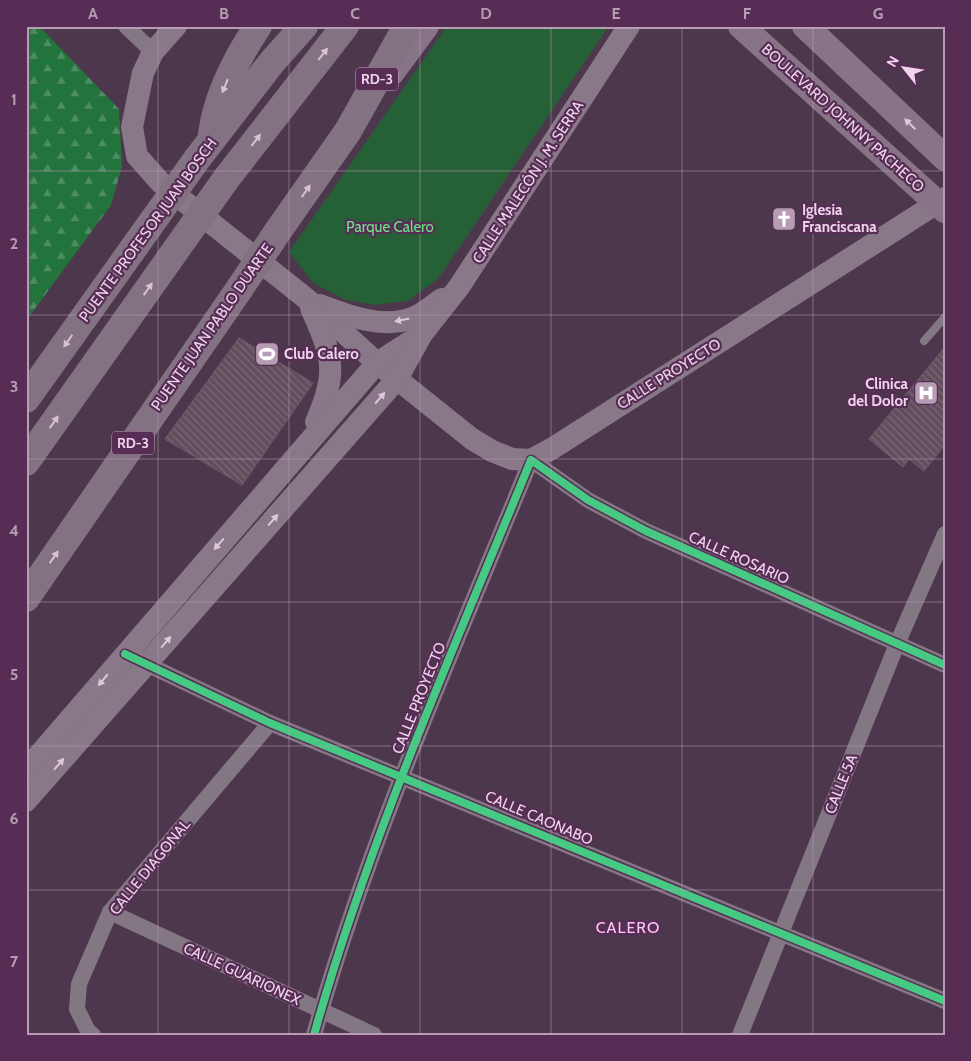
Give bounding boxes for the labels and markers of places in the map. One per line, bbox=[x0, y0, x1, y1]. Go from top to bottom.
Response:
place label: Iglesia Franciscana bbox=[802, 201, 877, 236]
church icon: Iglesia Franciscana bbox=[771, 206, 797, 232]
sports icon: Club Calero bbox=[254, 341, 280, 367]
place label: Club Calero bbox=[284, 345, 359, 363]
place label: Clinica del Dolor bbox=[848, 375, 909, 410]
hospital icon: Clinica del Dolor bbox=[913, 380, 939, 406]

